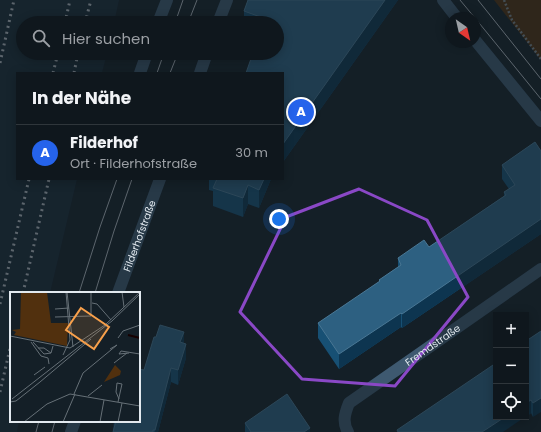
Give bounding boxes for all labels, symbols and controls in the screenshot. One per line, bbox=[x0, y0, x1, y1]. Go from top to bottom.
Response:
north arrow bbox=[445, 12, 481, 48]
search box bbox=[16, 16, 284, 60]
icon: search bbox=[30, 27, 52, 49]
text: Hier suchen bbox=[62, 28, 150, 49]
text: In der Nähe bbox=[32, 86, 131, 110]
pin: A bbox=[288, 97, 314, 127]
text: Filderhof bbox=[70, 132, 138, 153]
text: A bbox=[40, 143, 50, 162]
text: 30 m bbox=[235, 143, 268, 162]
text: Ort · Filderhofstraße bbox=[70, 154, 197, 173]
street label: Filderhofstraße bbox=[120, 198, 160, 274]
your location bbox=[269, 209, 289, 229]
inset map bbox=[10, 292, 140, 422]
map controls bbox=[493, 312, 529, 420]
button: + bbox=[493, 312, 529, 348]
street label: Fremdstraße bbox=[402, 321, 463, 370]
button: − bbox=[493, 348, 529, 384]
button: locate bbox=[493, 384, 529, 420]

